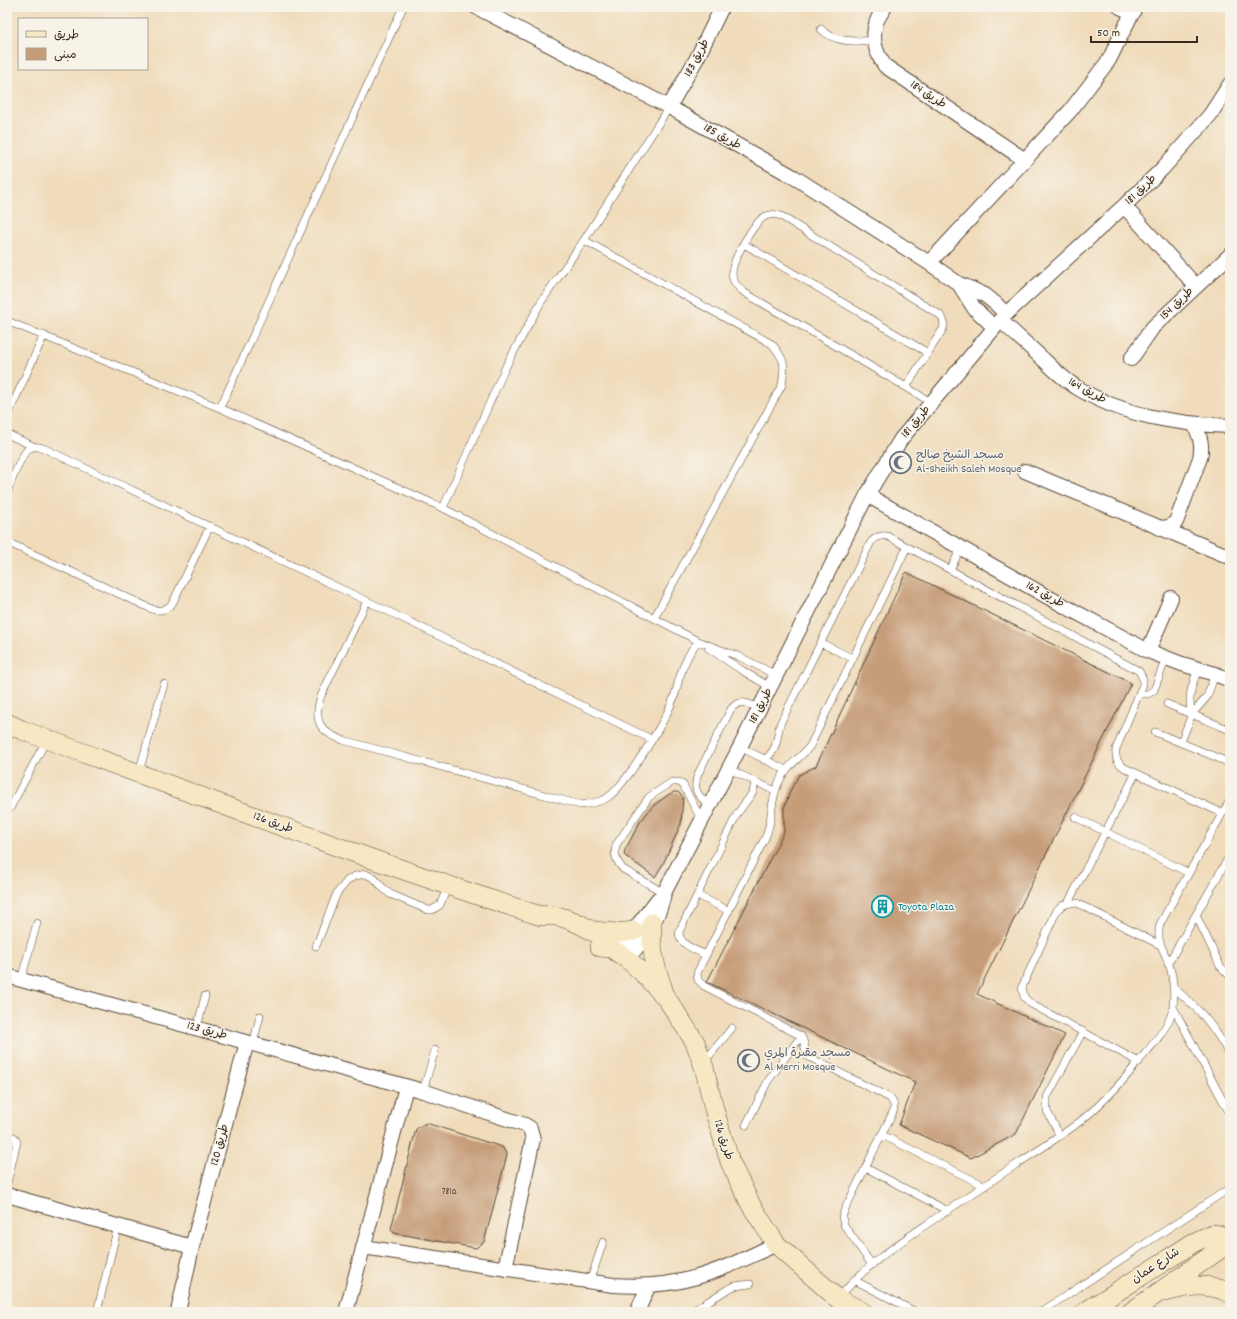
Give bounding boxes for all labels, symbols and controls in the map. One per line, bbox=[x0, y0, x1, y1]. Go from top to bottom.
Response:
legend bbox=[18, 18, 148, 70]
scale bar bbox=[1091, 18, 1197, 44]
text: 50 m bbox=[1097, 25, 1120, 42]
text: طريق bbox=[54, 27, 79, 44]
street label: طريق 183 bbox=[680, 36, 714, 80]
text: مبنى bbox=[54, 47, 77, 64]
street label: طريق 184 bbox=[907, 77, 949, 113]
street label: طريق 185 bbox=[700, 120, 744, 154]
street label: طريق 181 bbox=[1121, 171, 1161, 209]
street label: طريق 154 bbox=[1156, 284, 1198, 324]
street label: طريق 164 bbox=[1065, 374, 1109, 408]
street label: طريق 181 bbox=[897, 402, 935, 442]
place label: مسجد الشيخ صالح Al-Sheikh Saleh Mosque bbox=[916, 447, 1021, 478]
mosque icon: مسجد الشيخ صالح Al-Sheikh Saleh Mosque bbox=[887, 449, 913, 475]
street label: طريق 162 bbox=[1023, 577, 1067, 613]
street label: طريق 181 bbox=[745, 685, 777, 727]
street label: طريق 126 bbox=[250, 808, 296, 838]
building icon: Toyota Plaza bbox=[870, 894, 896, 920]
place label: Toyota Plaza bbox=[898, 899, 955, 916]
street label: طريق 123 bbox=[185, 1017, 229, 1045]
place label: مسجد مقبرة المري Al Merri Mosque bbox=[764, 1045, 851, 1076]
mosque icon: مسجد مقبرة المري Al Merri Mosque bbox=[735, 1047, 761, 1073]
street label: طريق 126 bbox=[709, 1118, 737, 1162]
street label: طريق 120 bbox=[206, 1122, 234, 1168]
house number: 781a bbox=[442, 1185, 457, 1199]
street label: شارع عمان bbox=[1129, 1244, 1183, 1288]

